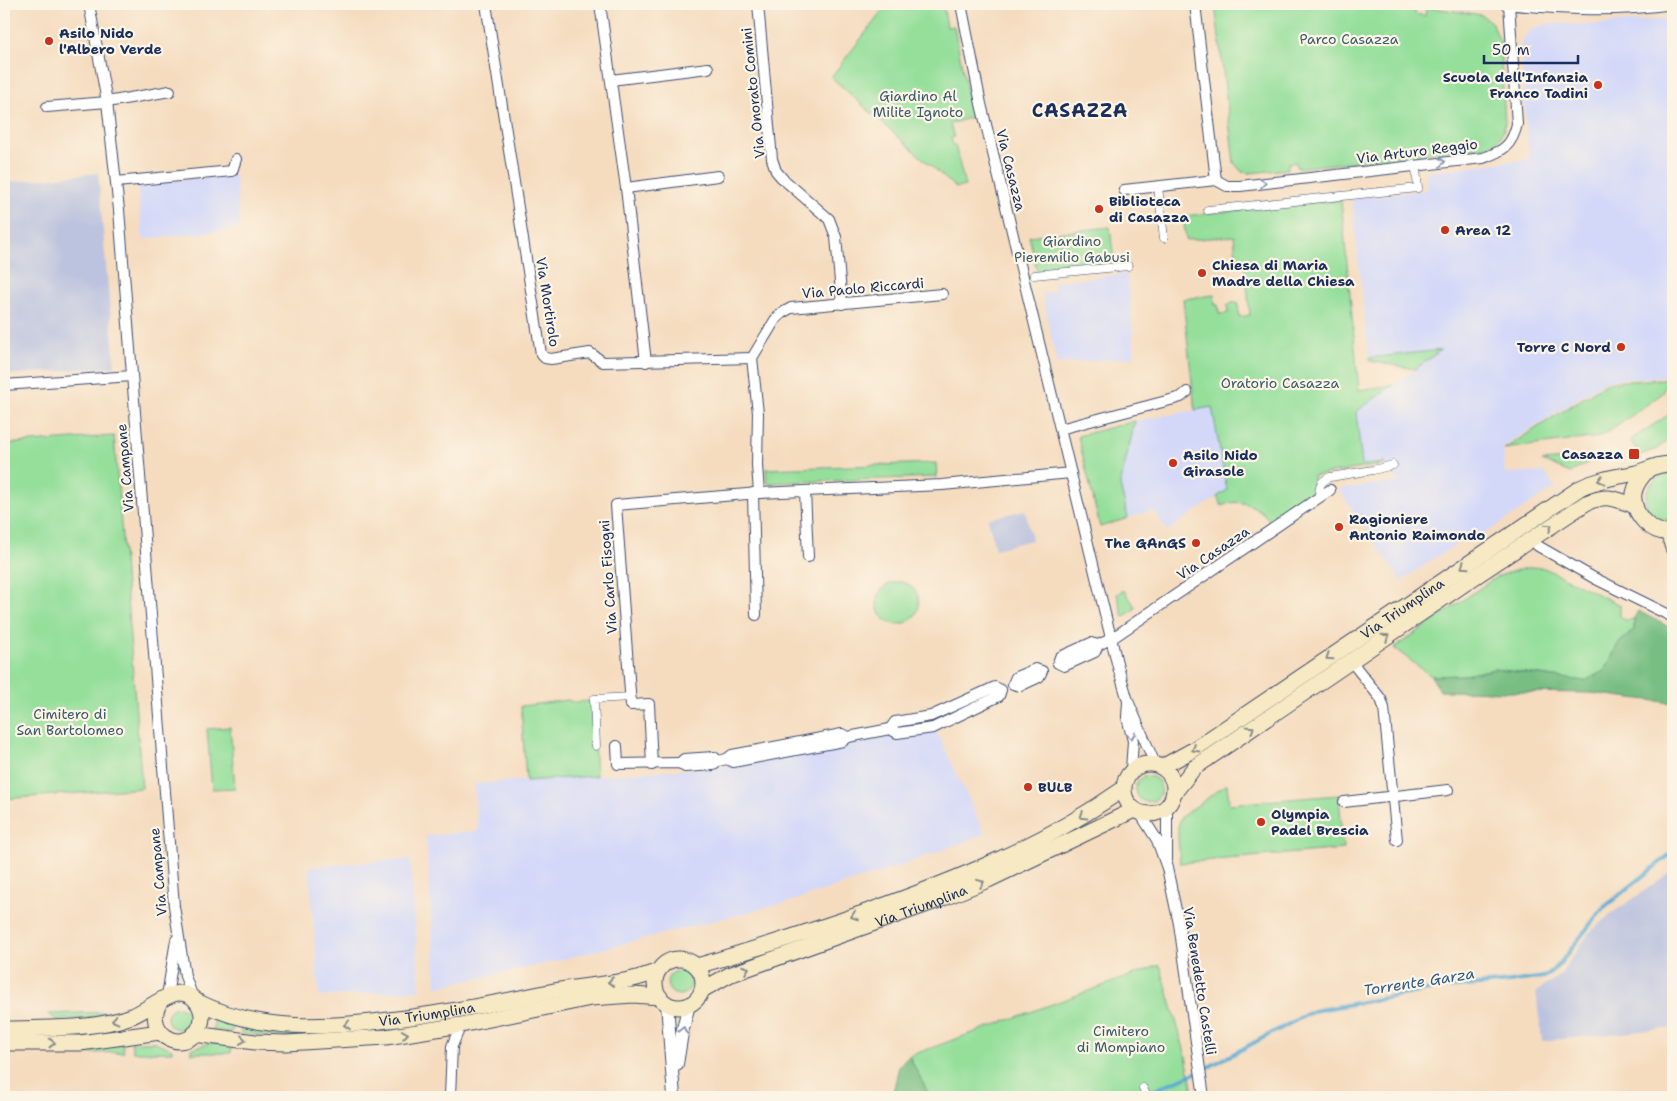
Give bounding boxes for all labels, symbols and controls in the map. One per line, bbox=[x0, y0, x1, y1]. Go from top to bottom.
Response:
place label: Asilo Nido l'Albero Verde bbox=[59, 24, 162, 58]
street label: Via Onorato Comini bbox=[737, 27, 769, 159]
park label: Parco Casazza bbox=[1300, 30, 1399, 48]
scale bar bbox=[1484, 32, 1578, 64]
marker: Asilo Nido l'Albero Verde bbox=[43, 35, 55, 47]
text: 50 m bbox=[1492, 40, 1530, 60]
place label: Scuola dell'Infanzia Franco Tadini bbox=[1443, 68, 1588, 102]
marker: Scuola dell'Infanzia Franco Tadini bbox=[1592, 79, 1604, 91]
park label: Giardino Al Milite Ignoto bbox=[873, 87, 963, 121]
district label: CASAZZA bbox=[1032, 98, 1128, 123]
street label: Via Casazza bbox=[992, 127, 1030, 213]
street label: Via Arturo Reggio bbox=[1355, 135, 1479, 167]
one-way arrow bbox=[1438, 157, 1446, 168]
one-way arrow bbox=[1259, 178, 1267, 189]
place label: Biblioteca di Casazza bbox=[1109, 192, 1190, 226]
marker: Biblioteca di Casazza bbox=[1093, 203, 1105, 215]
place label: Area 12 bbox=[1455, 221, 1511, 239]
marker: Area 12 bbox=[1439, 224, 1451, 236]
park label: Giardino Pieremilio Gabusi bbox=[1014, 232, 1130, 266]
street label: Via Mortirolo bbox=[532, 256, 564, 348]
place label: Chiesa di Maria Madre della Chiesa bbox=[1212, 256, 1355, 290]
marker: Chiesa di Maria Madre della Chiesa bbox=[1196, 267, 1208, 279]
street label: Via Paolo Riccardi bbox=[801, 274, 925, 302]
place label: Torre C Nord bbox=[1517, 338, 1611, 356]
marker: Torre C Nord bbox=[1615, 341, 1627, 353]
park label: Oratorio Casazza bbox=[1221, 374, 1340, 392]
street label: Via Campane bbox=[112, 423, 138, 513]
place label: Casazza bbox=[1561, 445, 1623, 463]
place label: Asilo Nido Girasole bbox=[1183, 446, 1258, 480]
marker: Casazza bbox=[1627, 447, 1641, 461]
marker: Asilo Nido Girasole bbox=[1167, 457, 1179, 469]
one-way arrow bbox=[1596, 474, 1605, 485]
place label: Ragioniere Antonio Raimondo bbox=[1349, 510, 1485, 544]
street label: Via Carlo Fisogni bbox=[595, 519, 621, 635]
marker: Ragioniere Antonio Raimondo bbox=[1333, 521, 1345, 533]
street label: Via Casazza bbox=[1173, 522, 1253, 584]
one-way arrow bbox=[1544, 524, 1553, 533]
place label: The GAnGS bbox=[1104, 534, 1186, 552]
marker: The GAnGS bbox=[1190, 537, 1202, 549]
one-way arrow bbox=[1460, 560, 1469, 569]
street label: Via Triumplina bbox=[1357, 574, 1448, 643]
one-way arrow bbox=[1380, 634, 1389, 643]
one-way arrow bbox=[1326, 651, 1335, 661]
park label: Cimitero di San Bartolomeo bbox=[16, 705, 124, 739]
one-way arrow bbox=[1245, 726, 1255, 735]
one-way arrow bbox=[1126, 731, 1136, 740]
one-way arrow bbox=[1191, 742, 1200, 752]
place label: BULB bbox=[1038, 778, 1073, 796]
marker: BULB bbox=[1022, 781, 1034, 793]
place label: Olympia Padel Brescia bbox=[1271, 805, 1369, 839]
one-way arrow bbox=[1079, 810, 1088, 820]
marker: Olympia Padel Brescia bbox=[1255, 816, 1267, 828]
street label: Via Campane bbox=[145, 827, 171, 917]
one-way arrow bbox=[976, 879, 985, 889]
street label: Via Triumplina bbox=[872, 880, 970, 931]
street label: Via Benedetto Castelli bbox=[1179, 906, 1221, 1056]
one-way arrow bbox=[850, 910, 859, 920]
water label: Torrente Garza bbox=[1362, 963, 1476, 1001]
one-way arrow bbox=[741, 965, 750, 975]
one-way arrow bbox=[607, 976, 615, 987]
street label: Via Triumplina bbox=[377, 998, 476, 1030]
one-way arrow bbox=[110, 1014, 119, 1025]
one-way arrow bbox=[343, 1019, 351, 1030]
park label: Cimitero di Mompiano bbox=[1077, 1022, 1165, 1056]
one-way arrow bbox=[677, 1026, 688, 1035]
one-way arrow bbox=[401, 1029, 409, 1040]
one-way arrow bbox=[239, 1034, 247, 1045]
one-way arrow bbox=[49, 1038, 57, 1048]

